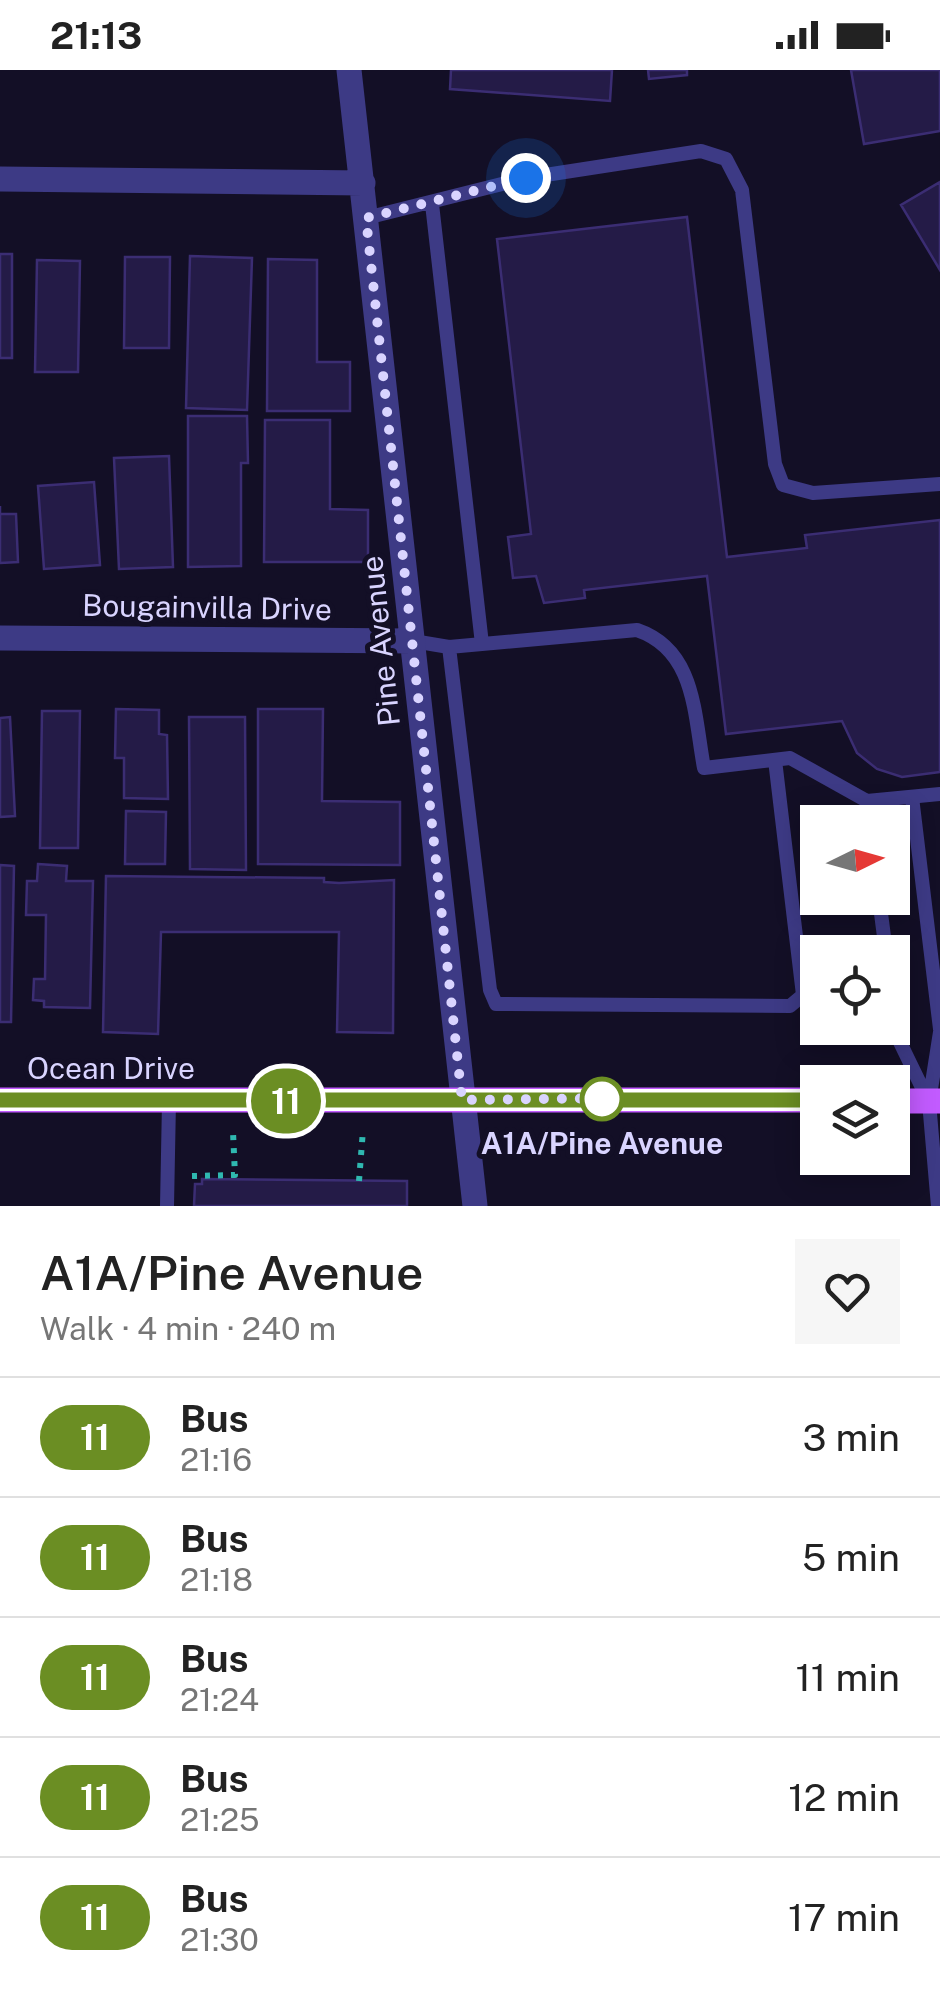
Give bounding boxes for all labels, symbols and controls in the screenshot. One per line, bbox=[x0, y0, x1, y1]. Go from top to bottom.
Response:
text: 21:13 bbox=[50, 13, 142, 58]
your location bbox=[501, 153, 551, 203]
street label: Pine Avenue bbox=[353, 554, 407, 728]
street label: Bougainvilla Drive bbox=[82, 587, 332, 627]
north arrow bbox=[800, 805, 910, 915]
map controls bbox=[800, 805, 910, 1175]
button: locate bbox=[800, 935, 910, 1045]
street label: Ocean Drive bbox=[27, 1050, 195, 1086]
button: layers bbox=[800, 1065, 910, 1175]
line badge: 11 bbox=[241, 1068, 331, 1134]
marker: A1A/Pine Avenue bbox=[581, 1078, 623, 1120]
text: 11 bbox=[271, 1081, 301, 1122]
place label: A1A/Pine Avenue bbox=[481, 1125, 723, 1161]
button: heart bbox=[795, 1239, 900, 1344]
text: A1A/Pine Avenue bbox=[40, 1244, 423, 1301]
text: Walk · 4 min · 240 m bbox=[40, 1310, 336, 1347]
text: Bus bbox=[180, 1396, 249, 1441]
text: 3 min bbox=[802, 1415, 900, 1460]
text: 11 bbox=[80, 1417, 110, 1458]
text: 21:16 bbox=[180, 1441, 252, 1478]
text: Bus bbox=[180, 1516, 249, 1561]
text: 5 min bbox=[802, 1535, 900, 1580]
text: 11 bbox=[80, 1537, 110, 1578]
text: 21:18 bbox=[180, 1561, 253, 1598]
text: Bus bbox=[180, 1636, 249, 1681]
text: 11 min bbox=[795, 1655, 900, 1700]
text: 11 bbox=[80, 1657, 110, 1698]
text: 21:24 bbox=[180, 1681, 259, 1718]
text: Bus bbox=[180, 1756, 249, 1801]
text: 12 min bbox=[788, 1775, 900, 1820]
text: 11 bbox=[80, 1777, 110, 1818]
text: 21:25 bbox=[180, 1801, 260, 1838]
text: Bus bbox=[180, 1876, 249, 1921]
text: 17 min bbox=[788, 1895, 900, 1940]
text: 11 bbox=[80, 1897, 110, 1938]
text: 21:30 bbox=[180, 1921, 259, 1958]

